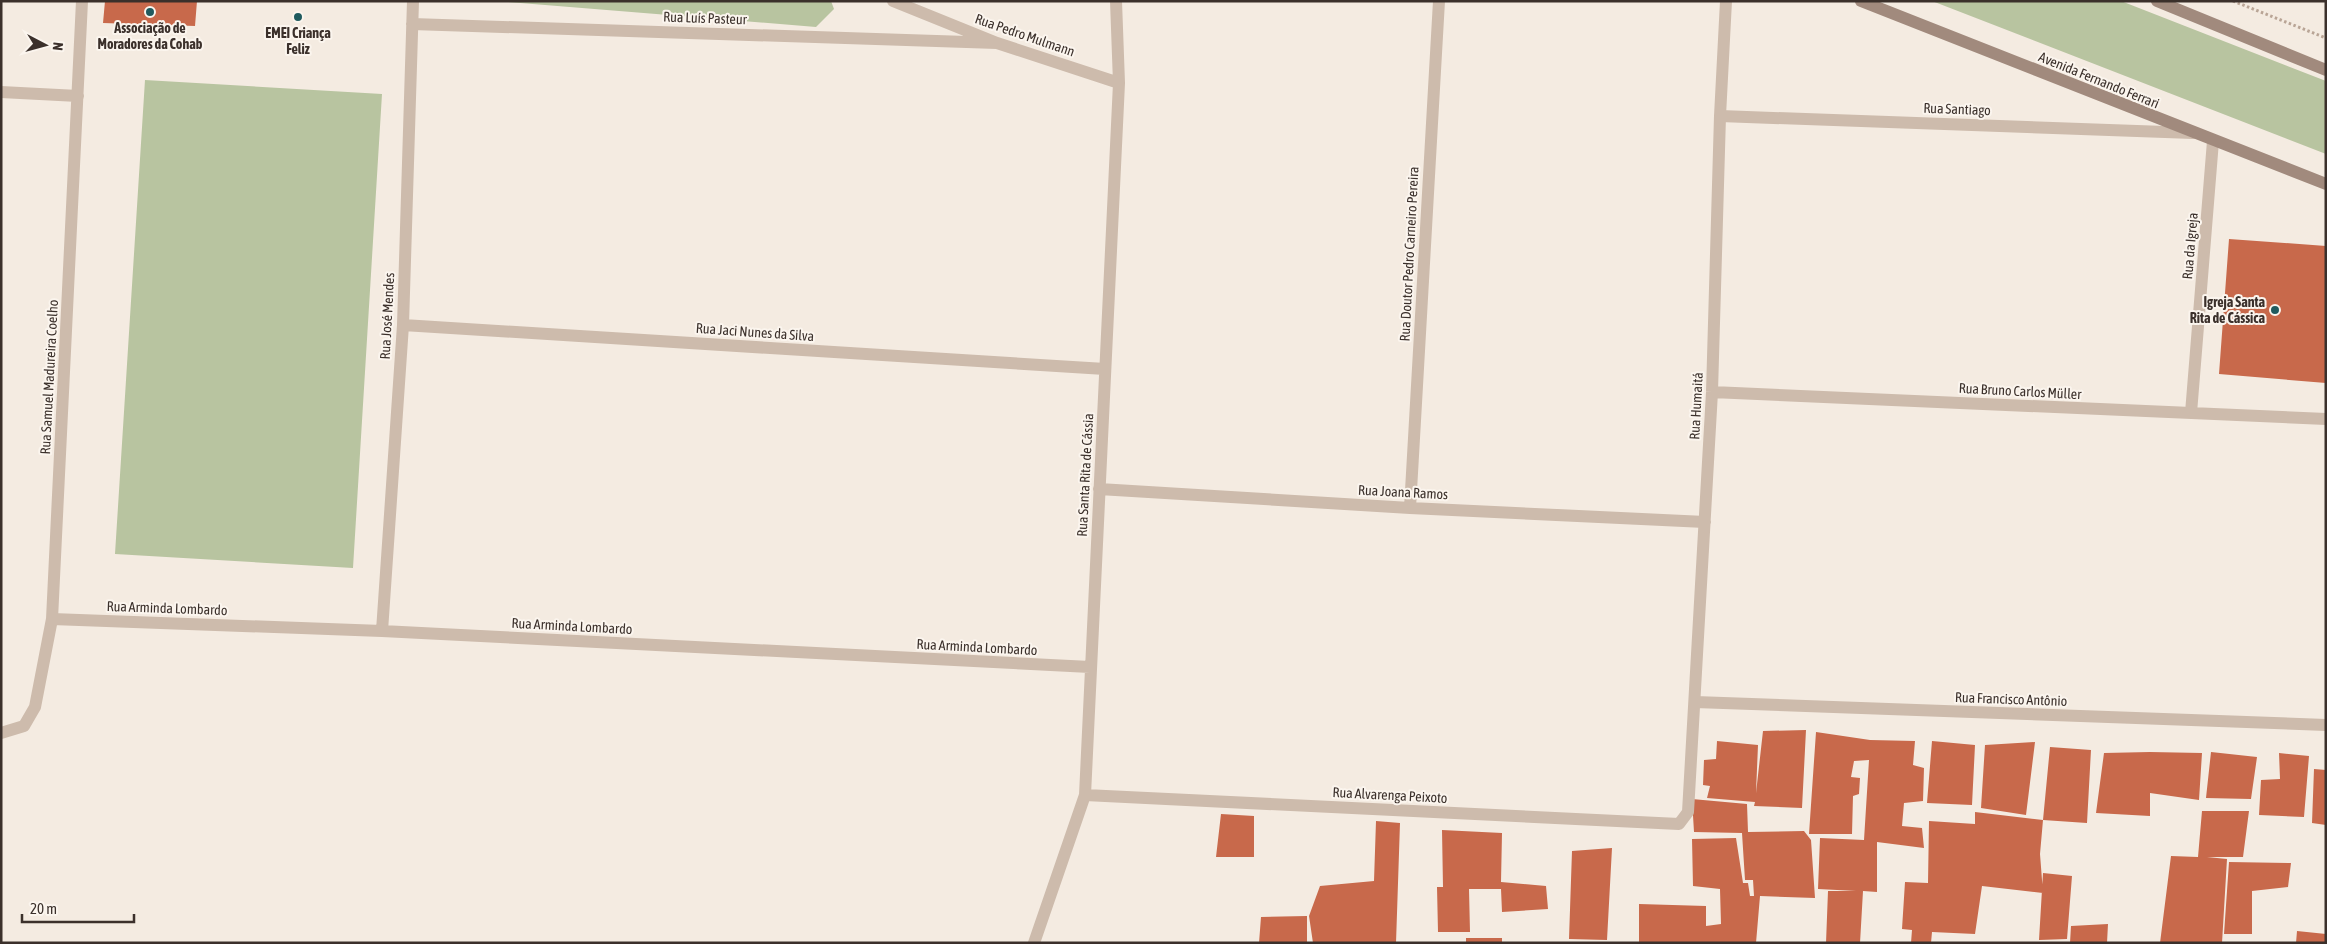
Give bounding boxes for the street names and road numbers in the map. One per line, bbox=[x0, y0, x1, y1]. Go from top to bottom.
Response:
street label: Rua Luís Pasteur bbox=[663, 9, 748, 27]
street label: Rua Pedro Mulmann bbox=[973, 10, 1077, 60]
street label: Avenida Fernando Ferrari bbox=[2036, 49, 2162, 111]
street label: Rua Santiago bbox=[1923, 100, 1991, 118]
street label: Rua Doutor Pedro Carneiro Pereira bbox=[1396, 166, 1422, 342]
street label: Rua da Igreja bbox=[2179, 212, 2201, 280]
street label: Rua José Mendes bbox=[377, 272, 397, 360]
street label: Rua Samuel Madureira Coelho bbox=[37, 299, 61, 455]
street label: Rua Jaci Nunes da Silva bbox=[695, 320, 815, 344]
street label: Rua Humaitá bbox=[1686, 372, 1706, 440]
street label: Rua Bruno Carlos Müller bbox=[1958, 380, 2083, 402]
street label: Rua Santa Rita de Cássia bbox=[1074, 413, 1096, 537]
street label: Rua Joana Ramos bbox=[1358, 482, 1448, 502]
street label: Rua Arminda Lombardo bbox=[106, 598, 228, 618]
street label: Rua Arminda Lombardo bbox=[511, 615, 633, 637]
street label: Rua Arminda Lombardo bbox=[916, 636, 1038, 658]
street label: Rua Francisco Antônio bbox=[1955, 689, 2067, 709]
street label: Rua Alvarenga Peixoto bbox=[1332, 784, 1448, 806]

